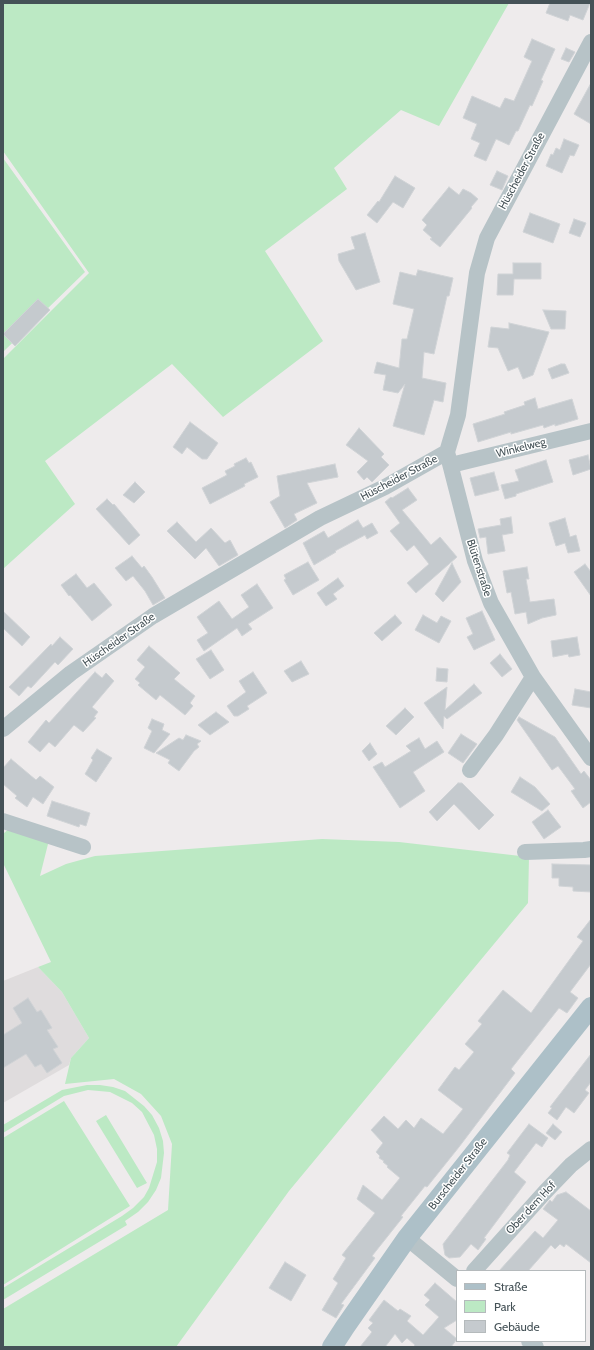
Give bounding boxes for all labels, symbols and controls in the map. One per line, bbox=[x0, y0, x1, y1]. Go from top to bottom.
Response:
street label: Hüscheider Straße bbox=[496, 130, 548, 212]
street label: Winkelweg bbox=[495, 435, 547, 461]
street label: Hüscheider Straße bbox=[358, 452, 440, 504]
street label: Blütenstraße bbox=[464, 538, 494, 598]
street label: Hüscheider Straße bbox=[80, 610, 158, 670]
street label: Burscheider Straße bbox=[426, 1135, 490, 1213]
street label: Ober dem Hof bbox=[503, 1179, 559, 1237]
legend bbox=[456, 1270, 586, 1342]
text: Straße bbox=[494, 1279, 527, 1294]
text: Park bbox=[494, 1299, 516, 1314]
text: Gebäude bbox=[494, 1319, 540, 1334]

